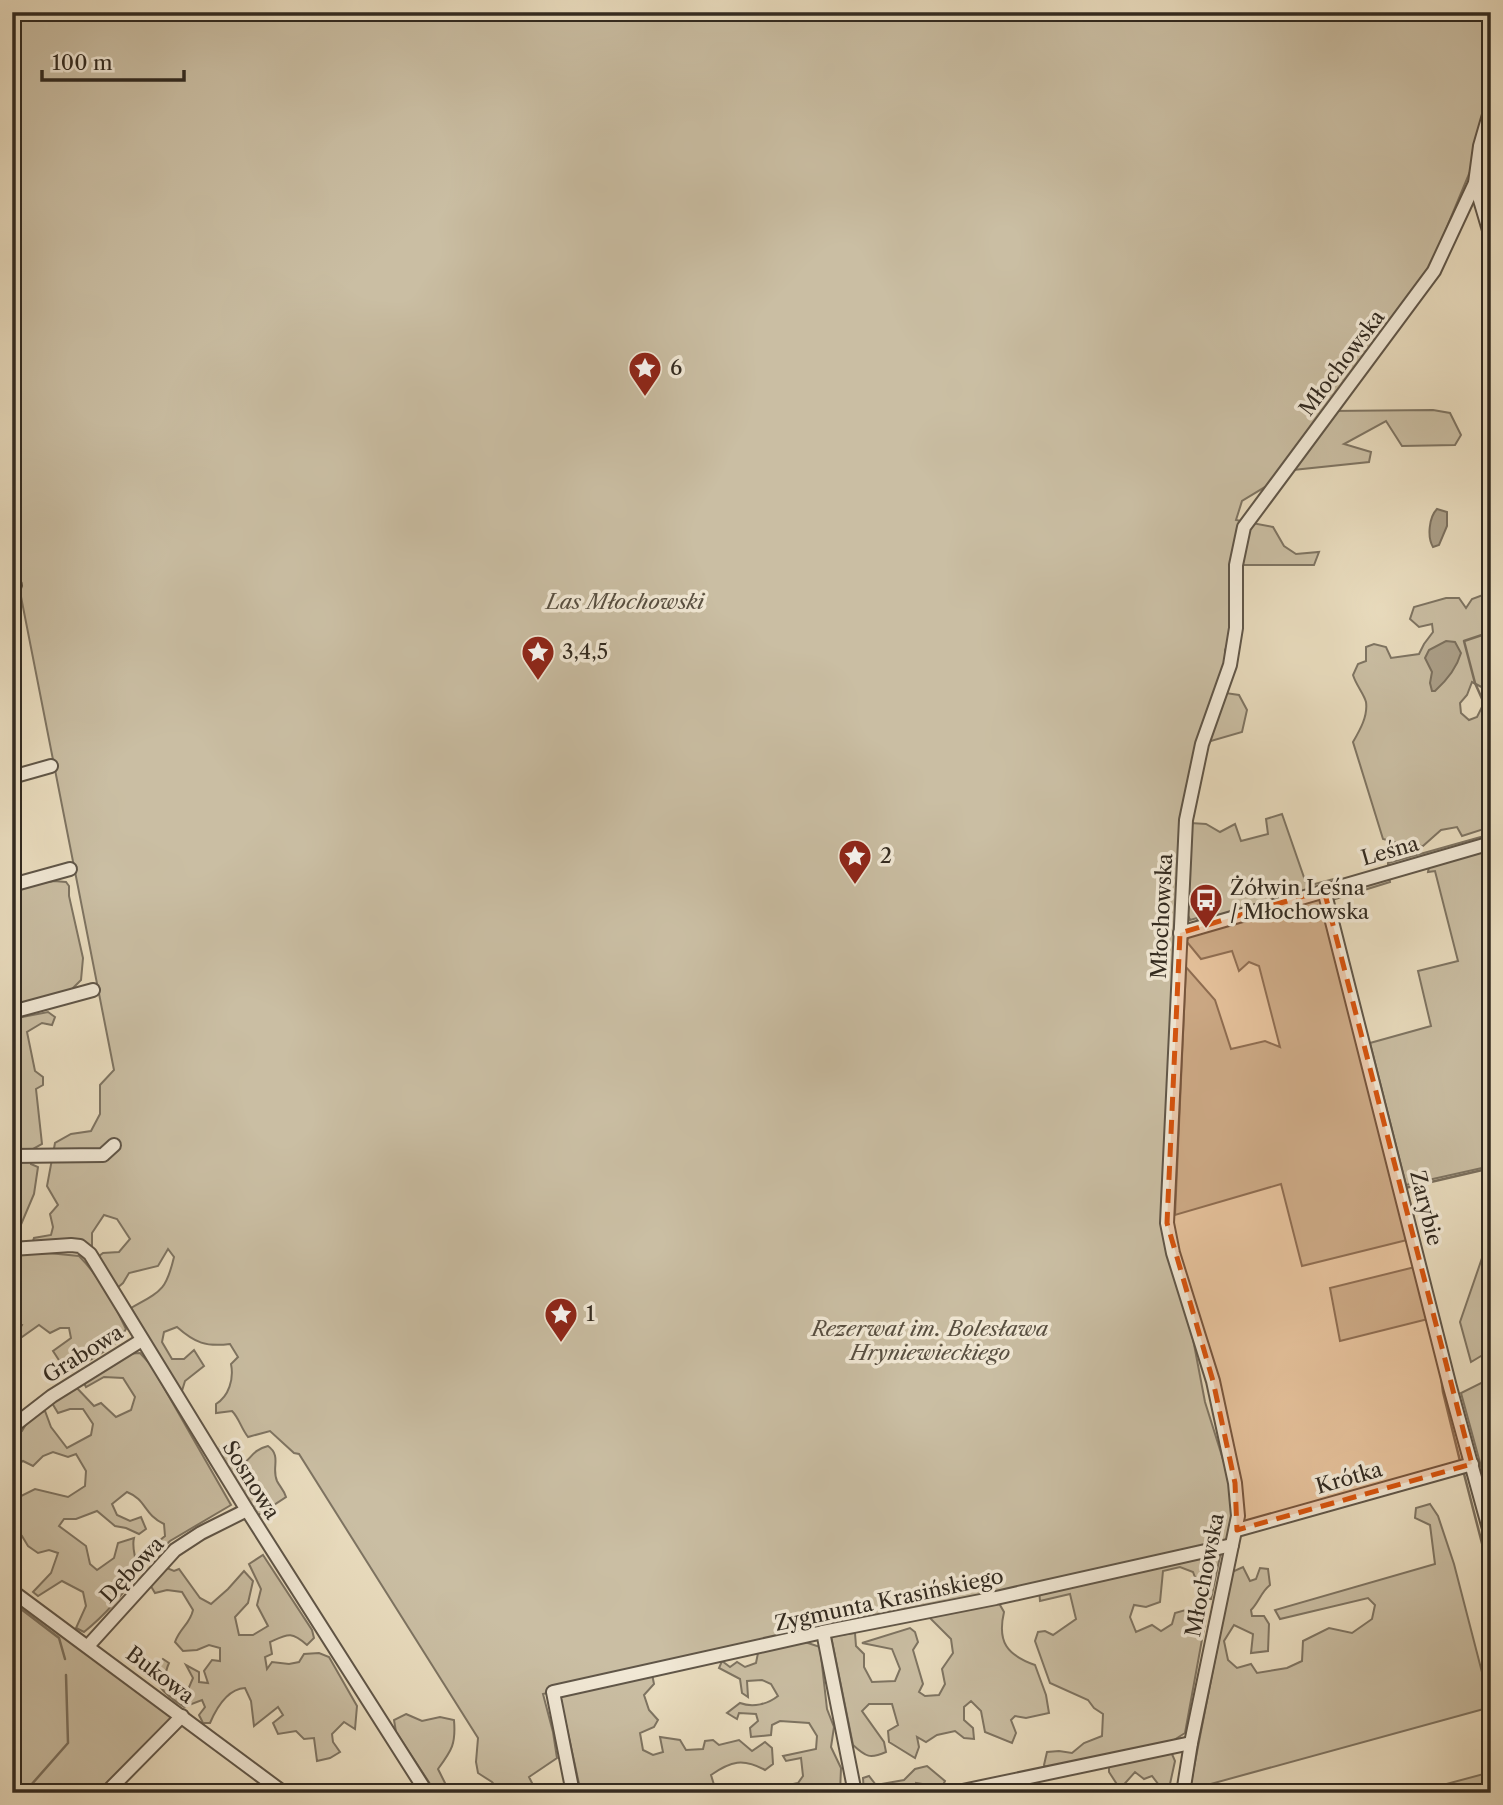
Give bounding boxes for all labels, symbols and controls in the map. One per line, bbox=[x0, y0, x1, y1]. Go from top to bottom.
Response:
scale bar bbox=[42, 38, 184, 82]
text: 100 m bbox=[52, 50, 113, 75]
street label: Młochowska bbox=[1294, 304, 1390, 420]
place icon: 6 bbox=[626, 349, 664, 398]
place label: 6 bbox=[670, 355, 682, 380]
park label: Las Młochowski bbox=[544, 589, 705, 614]
place icon: 3,4,5 bbox=[519, 633, 557, 682]
place label: 3,4,5 bbox=[562, 639, 608, 664]
street label: Leśna bbox=[1358, 830, 1422, 871]
place icon: 2 bbox=[836, 837, 874, 886]
place label: 2 bbox=[880, 843, 892, 868]
street label: Młochowska bbox=[1146, 852, 1177, 979]
place label: Żółwin Leśna / Młochowska bbox=[1230, 875, 1370, 924]
bus stop icon: Żółwin Leśna / Młochowska bbox=[1187, 881, 1225, 930]
street label: Zarybie bbox=[1405, 1168, 1448, 1248]
place icon: 1 bbox=[542, 1295, 580, 1344]
place label: 1 bbox=[586, 1301, 595, 1326]
park label: Rezerwat im. Bolesława Hryniewieckiego bbox=[810, 1316, 1049, 1365]
street label: Grabowa bbox=[38, 1319, 128, 1388]
street label: Sosnowa bbox=[218, 1436, 286, 1524]
street label: Krótka bbox=[1313, 1456, 1386, 1499]
street label: Młochowska bbox=[1180, 1510, 1229, 1639]
street label: Dębowa bbox=[95, 1531, 169, 1608]
street label: Zygmunta Krasińskiego bbox=[772, 1563, 1006, 1636]
street label: Bukowa bbox=[121, 1641, 200, 1709]

